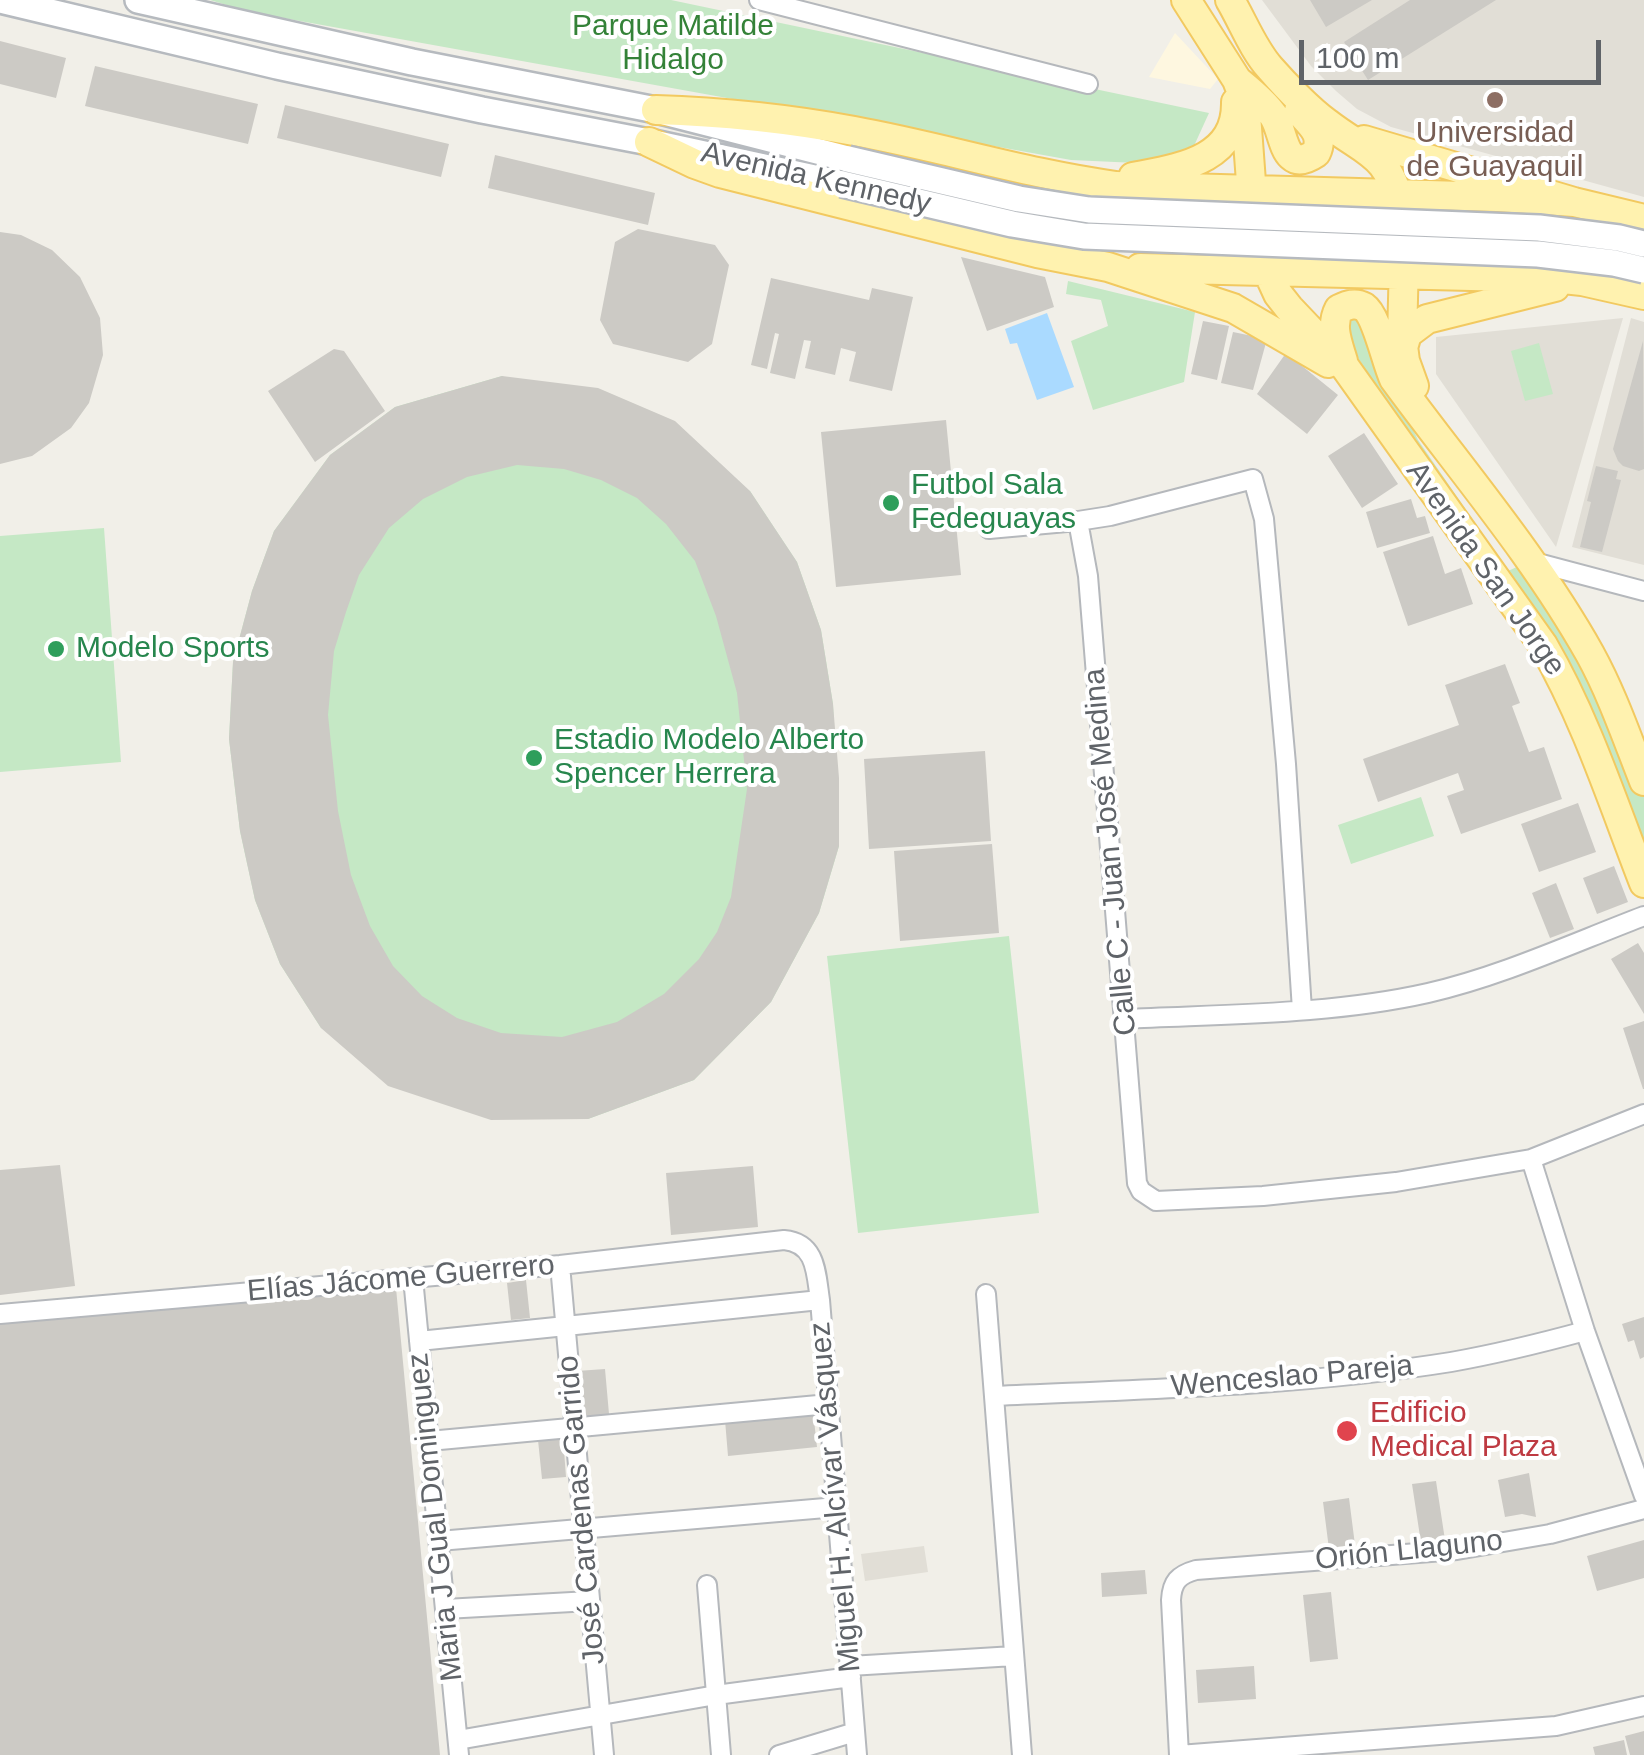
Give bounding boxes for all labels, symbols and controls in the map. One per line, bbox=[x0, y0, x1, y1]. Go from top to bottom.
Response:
park label: Parque Matilde Hidalgo bbox=[572, 9, 774, 80]
scale bar bbox=[1304, 20, 1606, 82]
text: 100 m bbox=[1316, 41, 1399, 74]
marker: Universidad de Guayaquil bbox=[1484, 89, 1506, 111]
place label: Universidad de Guayaquil bbox=[1407, 116, 1583, 186]
street label: Avenida Kennedy bbox=[698, 135, 934, 223]
street label: Avenida San Jorge bbox=[1398, 455, 1572, 683]
place label: Futbol Sala Fedeguayas bbox=[911, 468, 1076, 538]
marker: Futbol Sala Fedeguayas bbox=[880, 492, 902, 514]
place label: Modelo Sports bbox=[76, 631, 269, 667]
marker: Modelo Sports bbox=[45, 638, 67, 660]
street label: Calle C - Juan José Medina bbox=[1077, 667, 1145, 1037]
place label: Estadio Modelo Alberto Spencer Herrera bbox=[554, 723, 864, 794]
marker: Estadio Modelo Alberto Spencer Herrera bbox=[523, 747, 545, 769]
street label: Elías Jácome Guerrero bbox=[246, 1248, 556, 1310]
street label: Miguel H. Alcívar Vásquez bbox=[803, 1320, 869, 1674]
street label: Wenceslao Pareja bbox=[1169, 1348, 1415, 1406]
street label: Maria J Gual Dominguez bbox=[401, 1351, 471, 1683]
street label: José Cardenas Garrido bbox=[551, 1354, 613, 1666]
place label: Edificio Medical Plaza bbox=[1370, 1396, 1557, 1466]
marker: Edificio Medical Plaza bbox=[1334, 1418, 1360, 1444]
street label: Orión Llaguno bbox=[1313, 1523, 1505, 1579]

